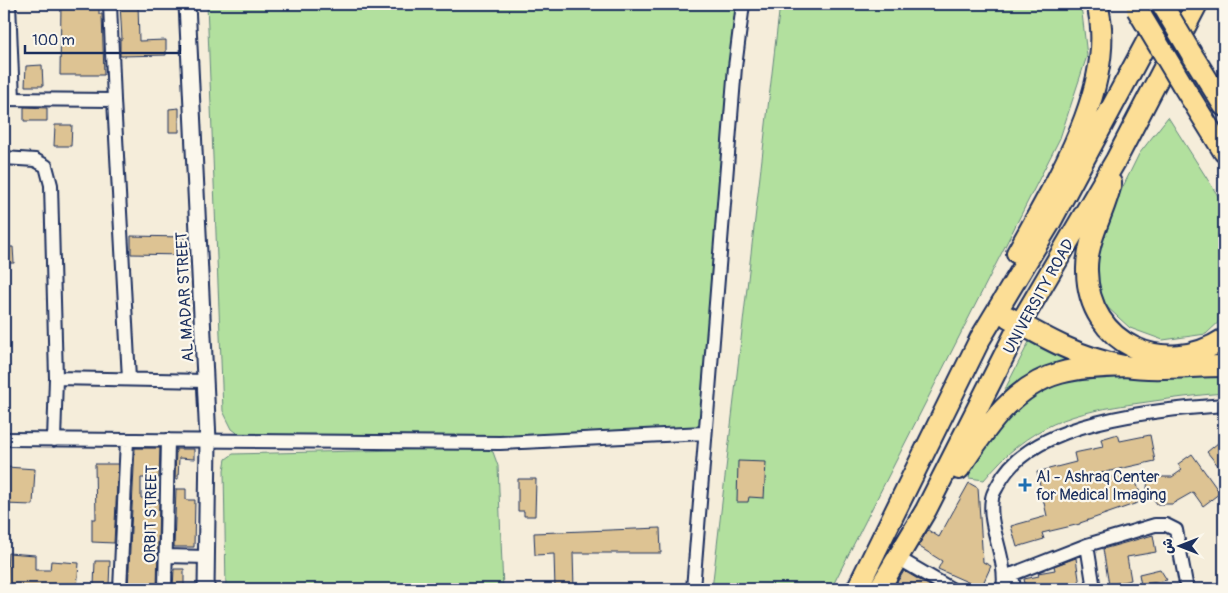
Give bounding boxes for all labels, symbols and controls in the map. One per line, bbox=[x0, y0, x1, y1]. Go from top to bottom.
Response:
scale bar bbox=[25, 22, 180, 54]
text: 100 m bbox=[32, 31, 75, 50]
street label: AL MADAR STREET bbox=[172, 231, 198, 363]
street label: UNIVERSITY ROAD bbox=[999, 235, 1079, 357]
street label: ORBIT STREET bbox=[140, 465, 162, 563]
place label: Al - Ashraq Center for Medical Imaging bbox=[1036, 467, 1166, 505]
marker: Al - Ashraq Center for Medical Imaging bbox=[1018, 478, 1032, 492]
north arrow bbox=[1156, 520, 1206, 570]
text: ش bbox=[1159, 538, 1176, 554]

